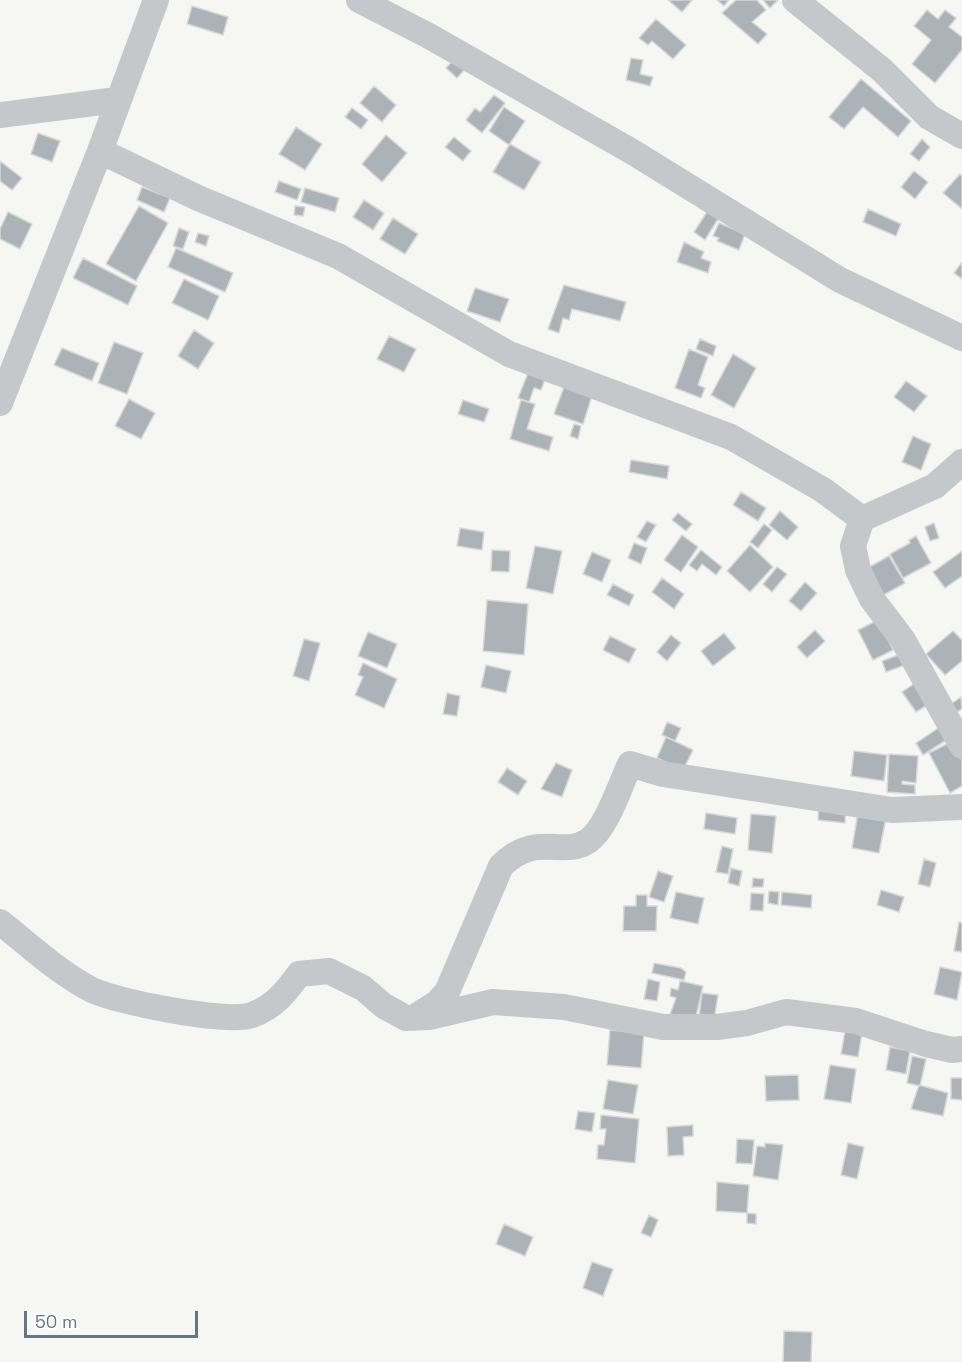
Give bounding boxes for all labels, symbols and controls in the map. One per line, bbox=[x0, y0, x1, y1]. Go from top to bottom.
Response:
scale bar bbox=[27, 1299, 201, 1337]
text: 50 m bbox=[35, 1310, 77, 1333]

